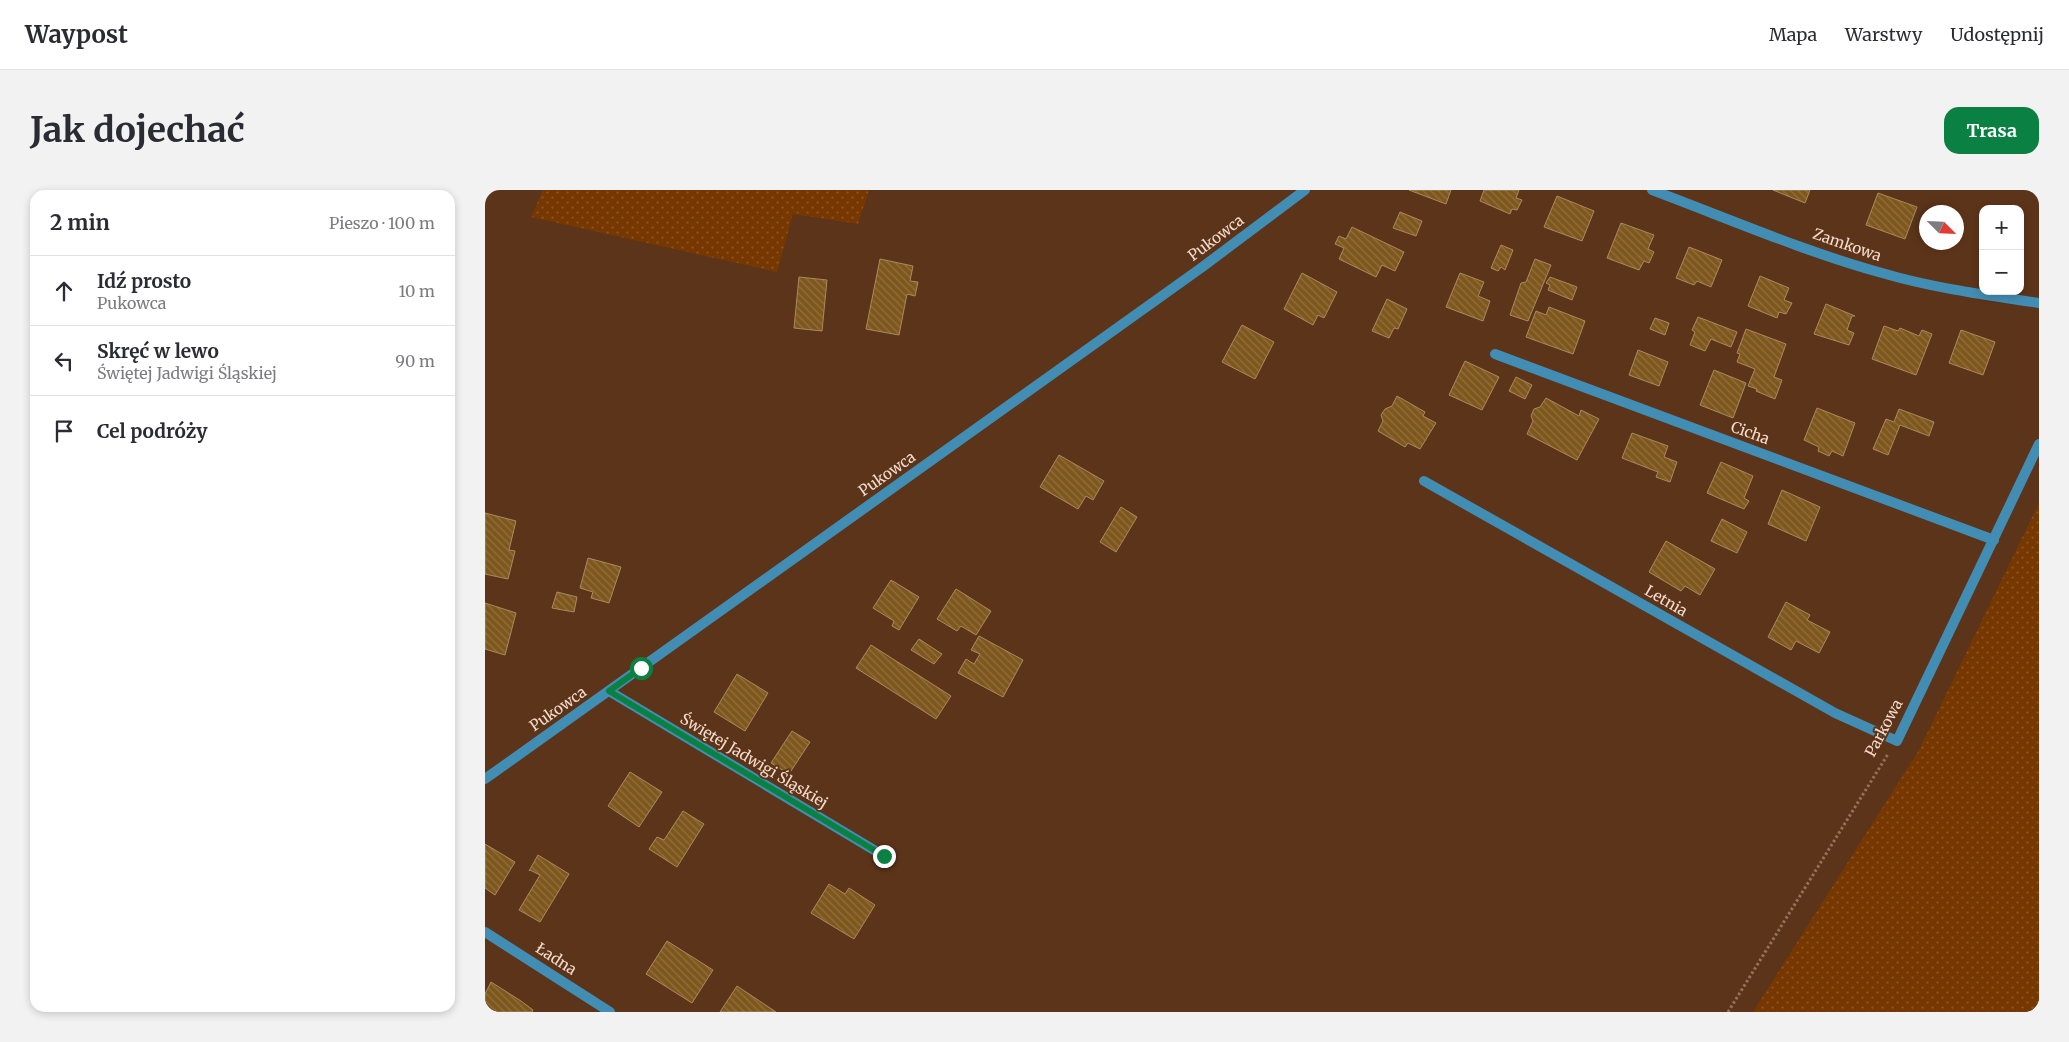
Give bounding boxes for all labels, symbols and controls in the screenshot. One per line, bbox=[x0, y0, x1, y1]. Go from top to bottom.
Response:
text: Waypost bbox=[25, 19, 128, 50]
text: Mapa bbox=[1769, 23, 1817, 46]
text: Warstwy bbox=[1845, 23, 1922, 46]
text: Udostępnij bbox=[1950, 23, 2044, 46]
button: Trasa bbox=[1944, 107, 2039, 154]
text: Jak dojechać bbox=[30, 108, 245, 152]
north arrow bbox=[1919, 205, 1964, 250]
map controls bbox=[1979, 205, 2024, 295]
button: + bbox=[1979, 205, 2024, 250]
text: 2 min bbox=[50, 209, 110, 236]
street label: Pukowca bbox=[1184, 210, 1247, 265]
text: Pieszo · 100 m bbox=[329, 213, 435, 233]
street label: Zamkowa bbox=[1810, 224, 1884, 265]
button: − bbox=[1979, 250, 2024, 295]
text: Idź prosto bbox=[97, 269, 191, 293]
icon: ahead bbox=[50, 277, 78, 305]
text: 10 m bbox=[398, 281, 435, 301]
text: Pukowca bbox=[97, 293, 166, 313]
text: Skręć w lewo bbox=[97, 339, 219, 363]
icon: left bbox=[50, 347, 78, 375]
text: 90 m bbox=[395, 351, 435, 371]
text: Świętej Jadwigi Śląskiej bbox=[97, 363, 277, 383]
icon: arrive bbox=[50, 417, 78, 445]
street label: Cicha bbox=[1728, 417, 1772, 448]
text: Cel podróży bbox=[97, 419, 208, 443]
street label: Pukowca bbox=[855, 447, 919, 500]
street label: Letnia bbox=[1642, 581, 1691, 620]
route start bbox=[630, 657, 653, 680]
street label: Pukowca bbox=[526, 682, 590, 735]
street label: Parkowa bbox=[1861, 696, 1907, 760]
street label: Świętej Jadwigi Śląskiej bbox=[677, 708, 832, 812]
route end bbox=[873, 845, 896, 868]
street label: Ładna bbox=[532, 938, 580, 979]

